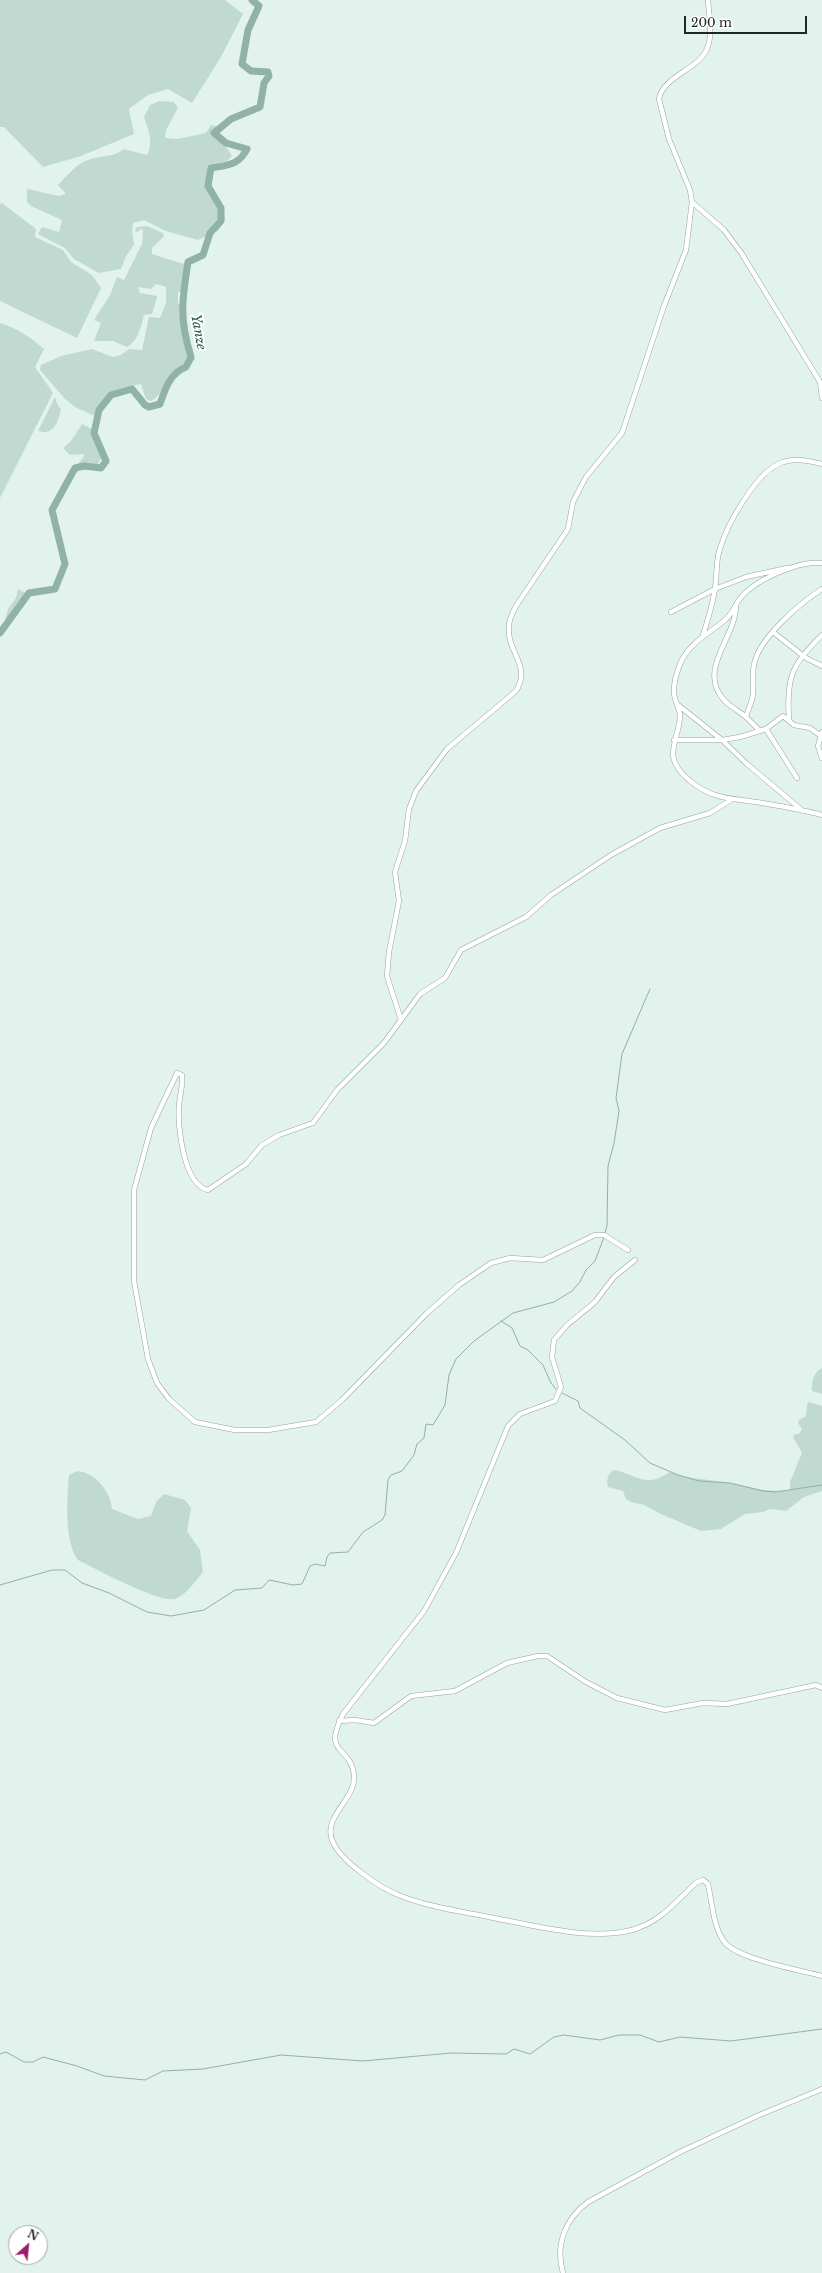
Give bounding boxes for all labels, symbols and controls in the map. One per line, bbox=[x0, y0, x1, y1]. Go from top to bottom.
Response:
scale bar bbox=[686, 8, 809, 34]
text: 200 m bbox=[691, 15, 732, 30]
water label: Yanze bbox=[187, 313, 209, 351]
north arrow bbox=[8, 2225, 48, 2265]
text: N bbox=[25, 2227, 41, 2244]

